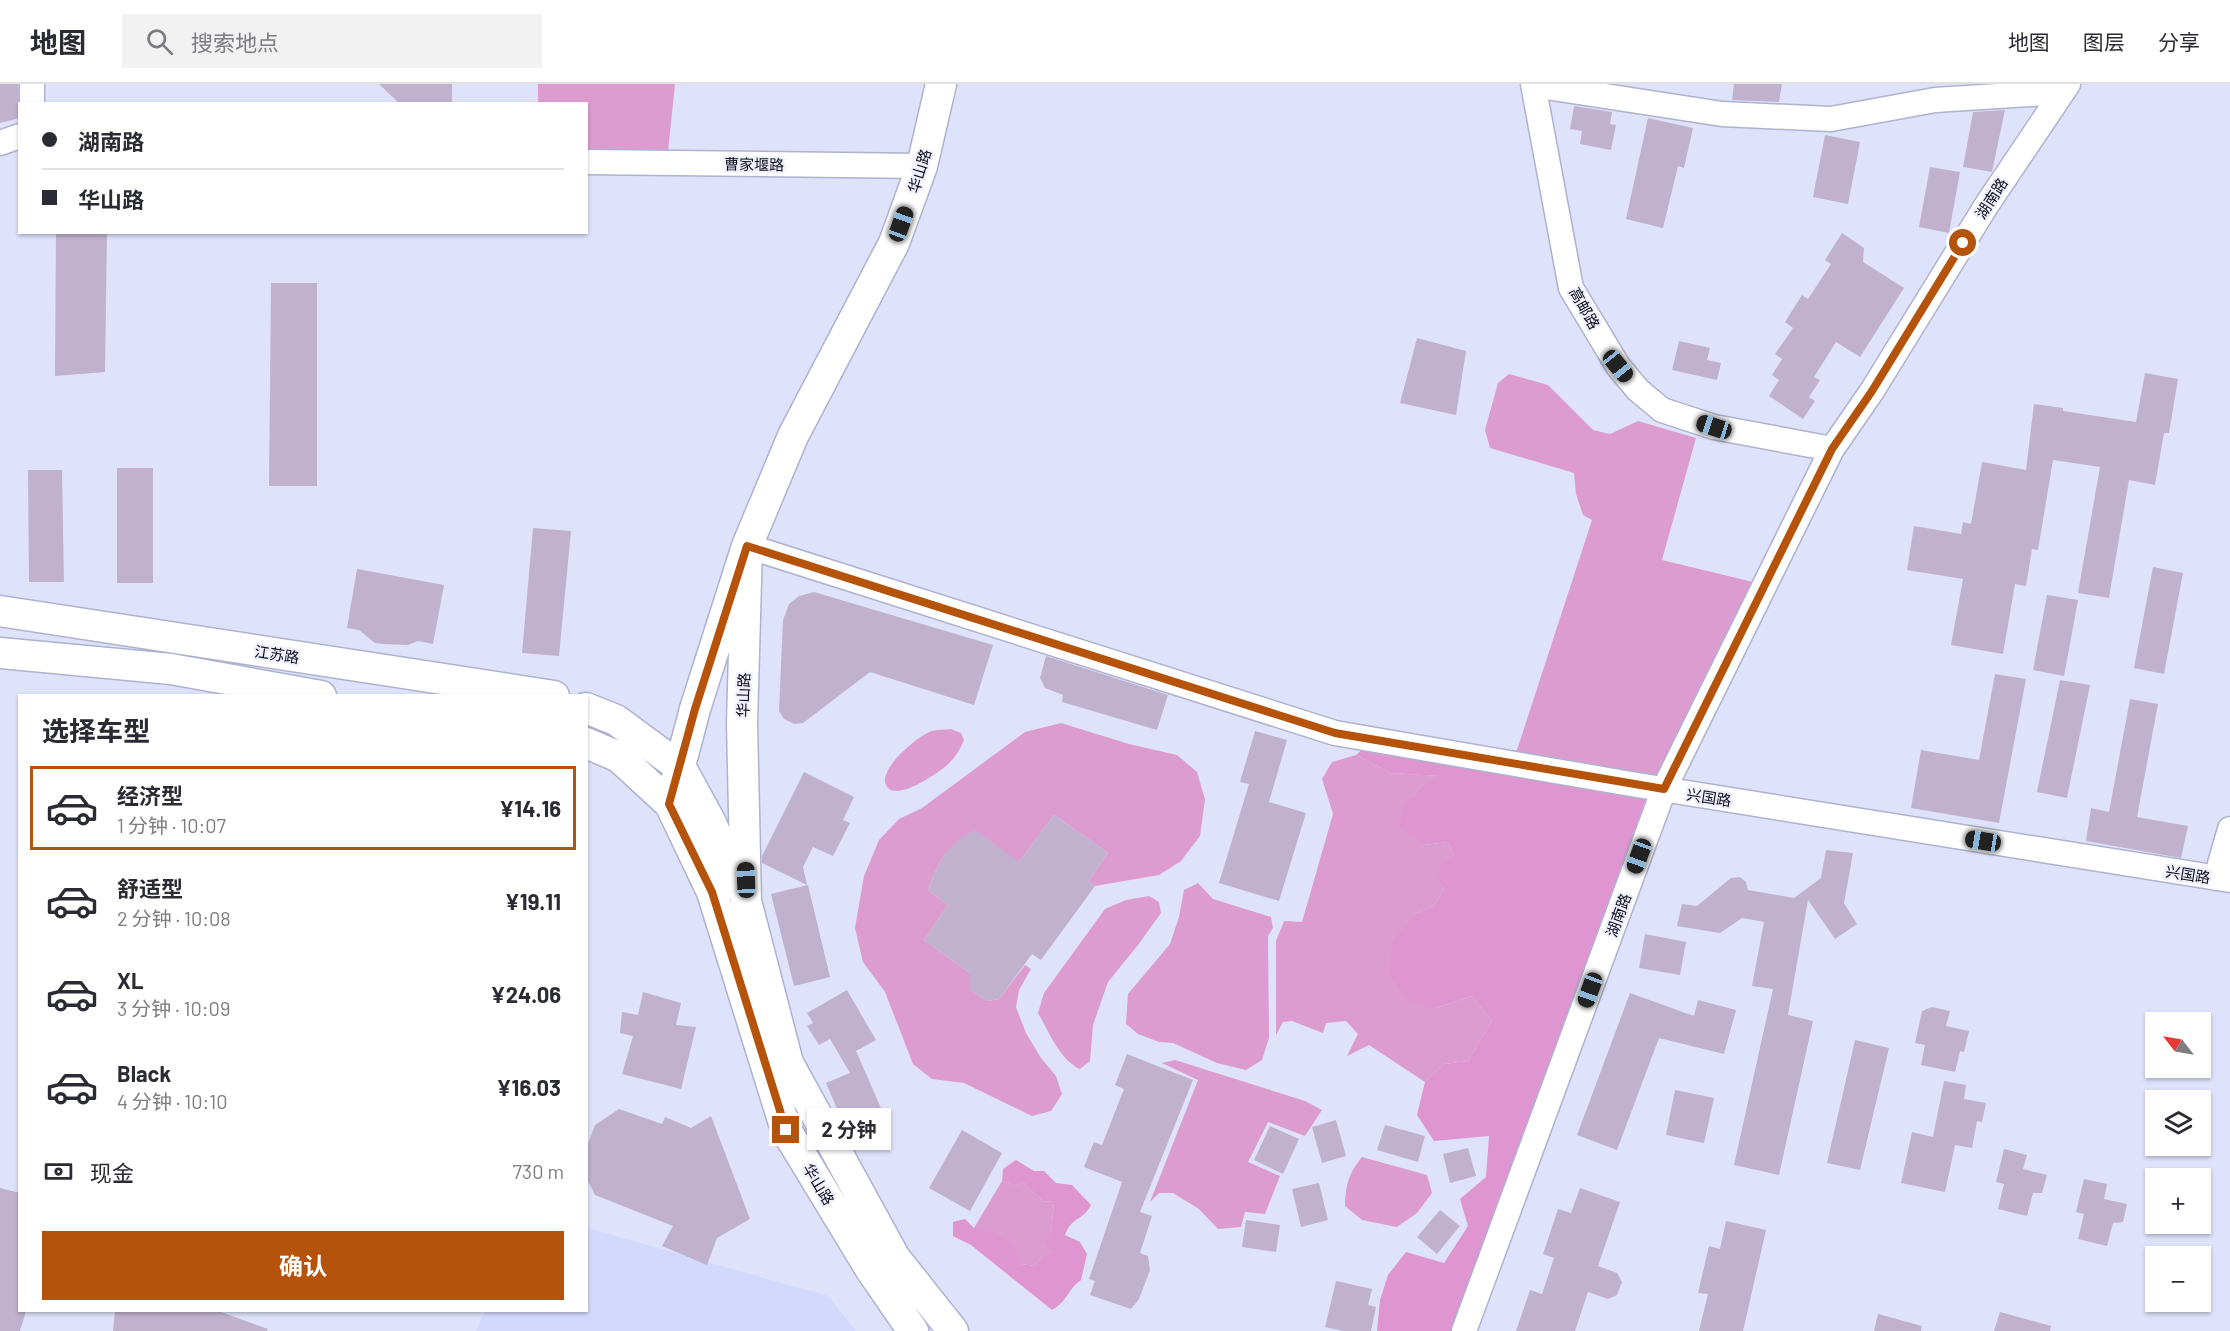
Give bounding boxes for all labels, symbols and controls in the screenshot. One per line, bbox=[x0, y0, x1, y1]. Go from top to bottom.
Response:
search box bbox=[122, 14, 542, 68]
text: 地图 bbox=[30, 25, 86, 59]
icon: search bbox=[143, 25, 176, 58]
text: 搜索地点 bbox=[191, 29, 279, 55]
text: 地图 bbox=[2008, 29, 2050, 54]
text: 图层 bbox=[2083, 29, 2125, 54]
text: 分享 bbox=[2158, 29, 2200, 54]
text: 湖南路 bbox=[78, 128, 144, 154]
street label: 华山路 bbox=[904, 147, 934, 195]
street label: 曹家堰路 bbox=[724, 154, 784, 174]
street label: 湖南路 bbox=[1971, 174, 2011, 222]
text: 华山路 bbox=[78, 186, 144, 212]
car bbox=[886, 204, 916, 244]
route start bbox=[1949, 229, 1976, 256]
street label: 高邮路 bbox=[1566, 284, 1604, 332]
car bbox=[1600, 346, 1636, 386]
car bbox=[1694, 413, 1734, 441]
street label: 江苏路 bbox=[253, 642, 301, 666]
street label: 华山路 bbox=[733, 672, 753, 718]
text: 选择车型 bbox=[42, 714, 150, 746]
icon: car bbox=[45, 781, 99, 835]
text: 经济型 bbox=[117, 782, 183, 808]
street label: 兴国路 bbox=[1685, 785, 1733, 809]
text: ¥14.16 bbox=[499, 795, 561, 821]
text: 1 分钟 · 10:07 bbox=[117, 813, 226, 837]
car bbox=[1964, 829, 2002, 853]
car bbox=[1624, 836, 1654, 876]
car bbox=[736, 862, 756, 898]
street label: 兴国路 bbox=[2164, 862, 2212, 886]
icon: car bbox=[45, 874, 99, 928]
text: 舒适型 bbox=[117, 875, 183, 901]
text: ¥19.11 bbox=[505, 888, 561, 914]
street label: 湖南路 bbox=[1602, 891, 1634, 939]
text: 2 分钟 · 10:08 bbox=[117, 906, 231, 930]
icon: car bbox=[45, 967, 99, 1021]
text: XL bbox=[117, 967, 143, 993]
car bbox=[1575, 970, 1605, 1010]
text: ¥24.06 bbox=[491, 981, 561, 1007]
text: 3 分钟 · 10:09 bbox=[117, 996, 230, 1020]
north arrow bbox=[2145, 1012, 2211, 1078]
map controls bbox=[2145, 1012, 2211, 1312]
icon: car bbox=[45, 1060, 99, 1114]
text: Black bbox=[117, 1060, 171, 1086]
text: ¥16.03 bbox=[497, 1074, 561, 1100]
text: 4 分钟 · 10:10 bbox=[117, 1089, 228, 1113]
button: layers bbox=[2145, 1090, 2211, 1156]
callout: 2 分钟 bbox=[807, 1109, 891, 1151]
route end bbox=[772, 1116, 799, 1143]
text: 2 分钟 bbox=[821, 1117, 877, 1141]
icon: cash bbox=[42, 1155, 75, 1188]
text: 现金 bbox=[90, 1159, 134, 1185]
text: 730 m bbox=[512, 1159, 564, 1183]
street label: 华山路 bbox=[800, 1160, 838, 1208]
button: + bbox=[2145, 1168, 2211, 1234]
button: 确认 bbox=[42, 1231, 564, 1300]
button: − bbox=[2145, 1246, 2211, 1312]

